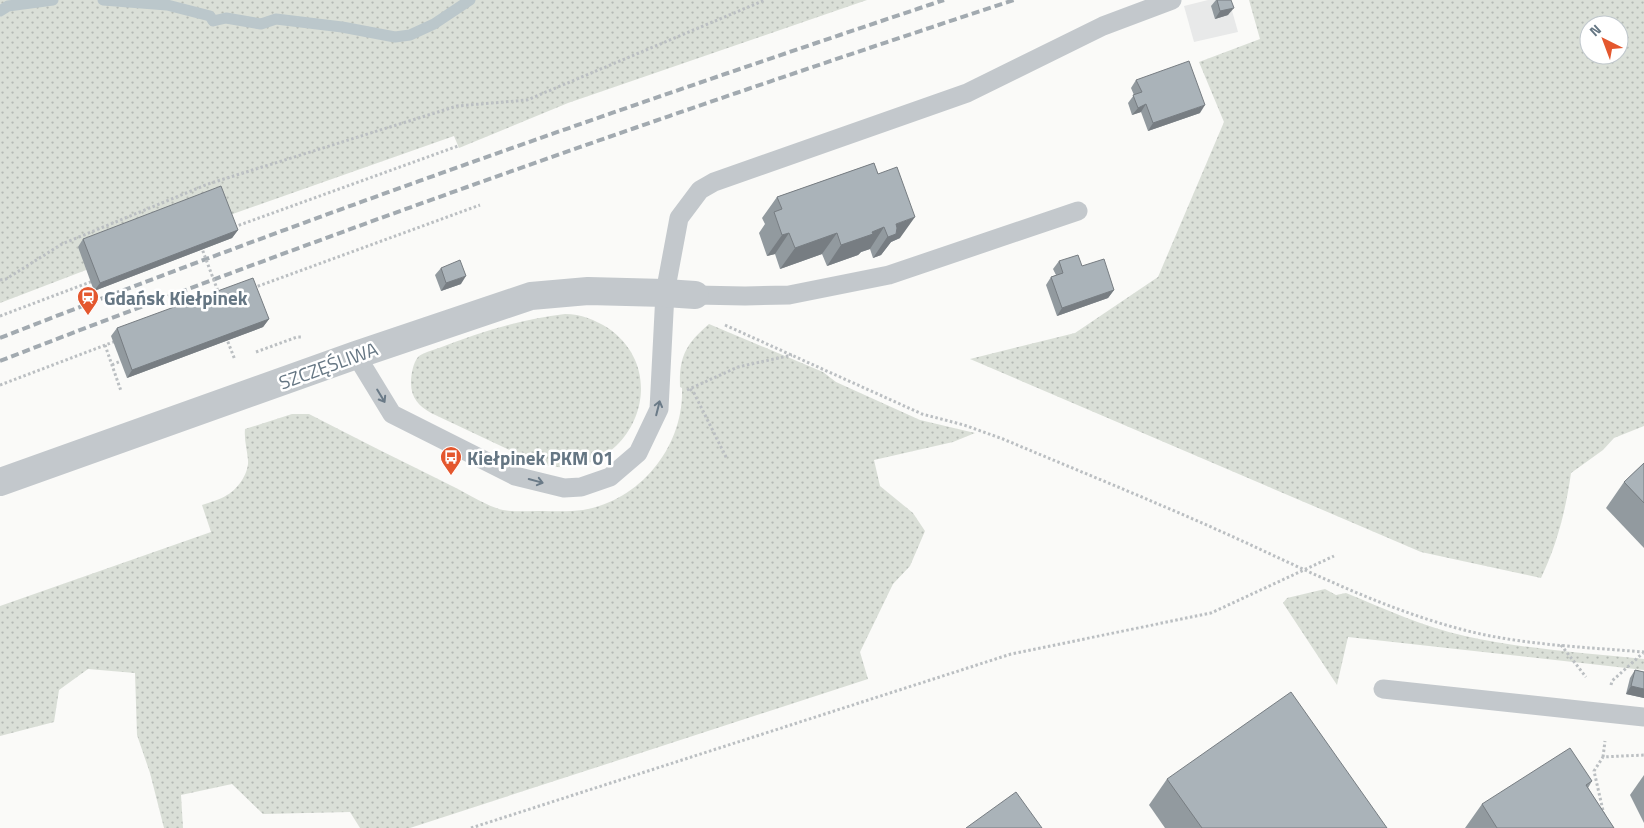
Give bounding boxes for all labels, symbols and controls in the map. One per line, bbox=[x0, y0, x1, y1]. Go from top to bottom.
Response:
north arrow bbox=[1579, 15, 1629, 65]
text: N bbox=[1584, 19, 1606, 41]
place label: Gdańsk Kiełpinek bbox=[104, 283, 248, 312]
station icon: Gdańsk Kiełpinek bbox=[76, 285, 100, 316]
street label: SZCZĘŚLIWA bbox=[275, 334, 381, 396]
one-way arrow bbox=[377, 389, 387, 403]
one-way arrow bbox=[654, 400, 663, 416]
place label: Kiełpinek PKM 01 bbox=[467, 443, 614, 472]
bus stop icon: Kiełpinek PKM 01 bbox=[439, 445, 463, 476]
one-way arrow bbox=[528, 477, 544, 486]

